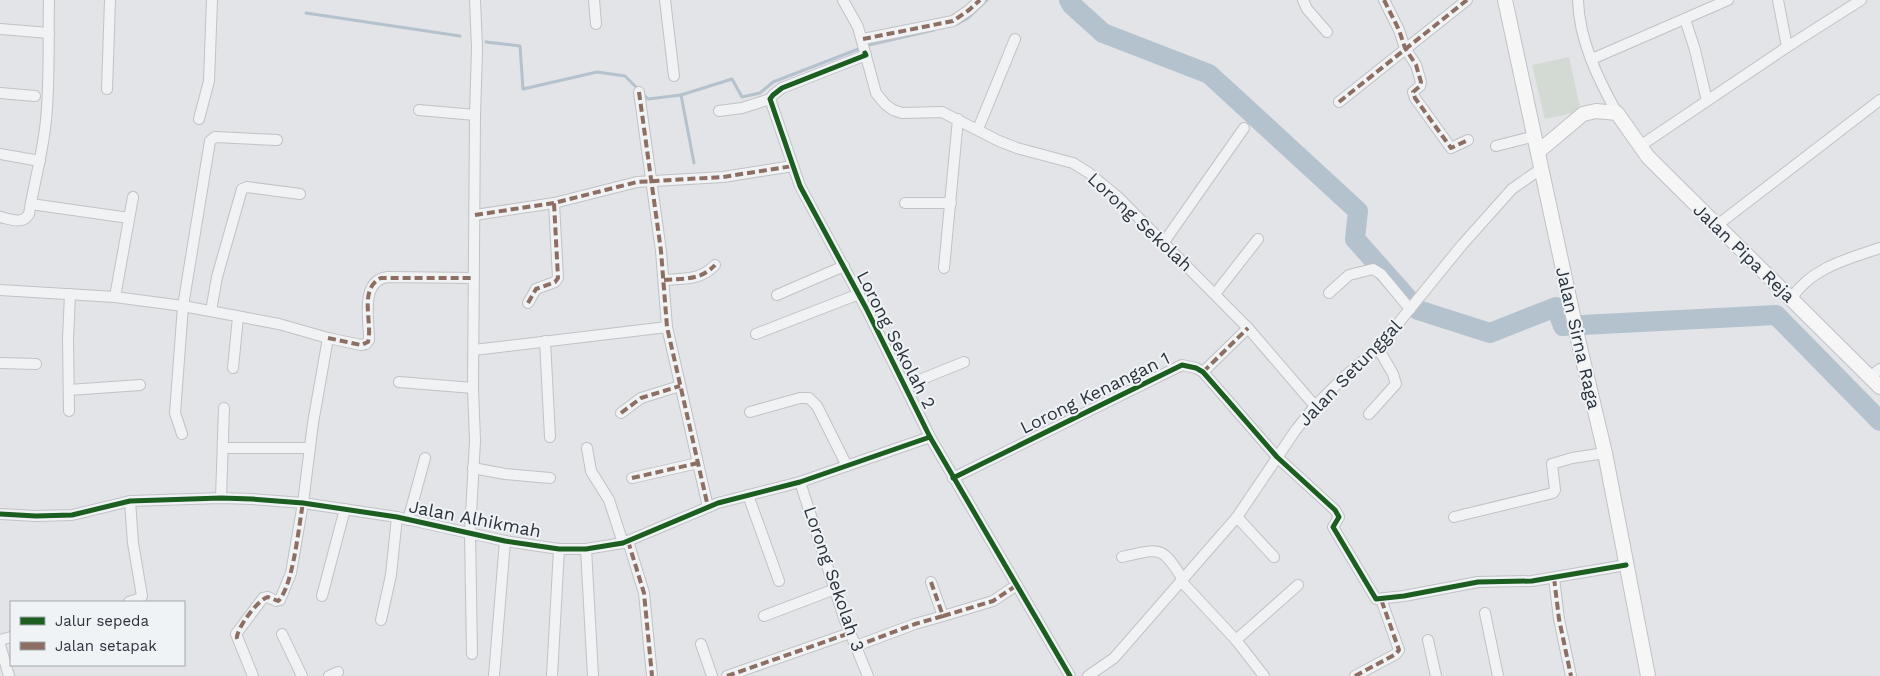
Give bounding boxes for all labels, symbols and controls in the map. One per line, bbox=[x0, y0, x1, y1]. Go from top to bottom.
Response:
street label: Lorong Sekolah bbox=[1084, 168, 1197, 276]
street label: Jalan Pipa Reja bbox=[1689, 199, 1799, 306]
street label: Jalan Sirna Raga bbox=[1552, 265, 1605, 411]
street label: Lorong Sekolah 2 bbox=[853, 267, 940, 412]
street label: Jalan Setunggal bbox=[1294, 315, 1406, 430]
street label: Lorong Kenangan 1 bbox=[1017, 347, 1173, 438]
street label: Jalan Alhikmah bbox=[407, 495, 543, 542]
street label: Lorong Sekolah 3 bbox=[800, 504, 869, 654]
legend bbox=[10, 601, 185, 666]
text: Jalur sepeda bbox=[55, 612, 149, 630]
text: Jalan setapak bbox=[55, 637, 157, 655]

